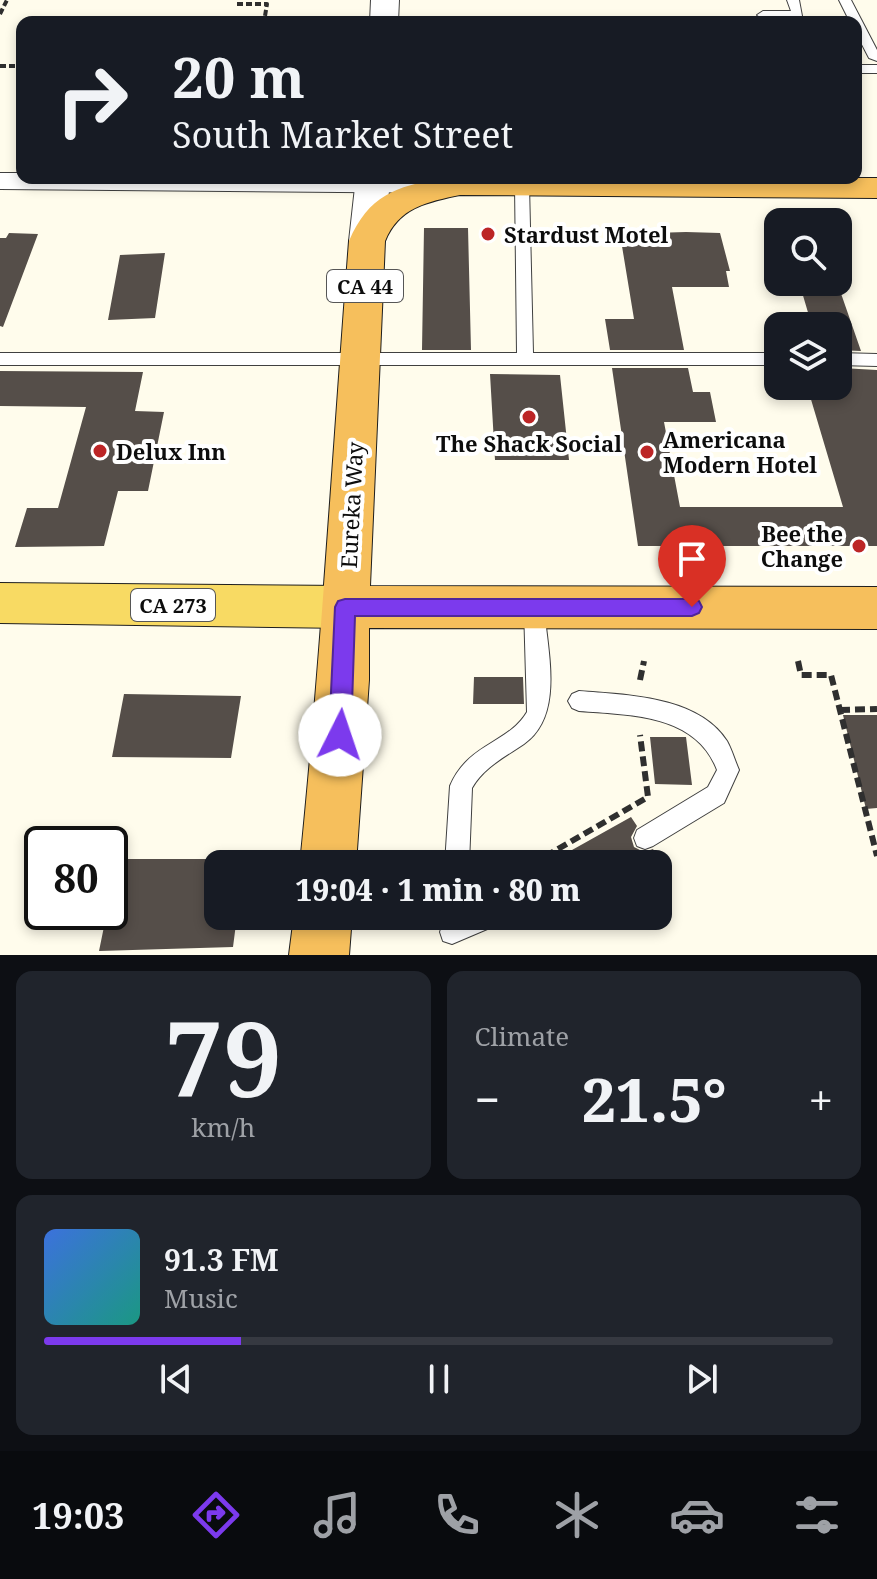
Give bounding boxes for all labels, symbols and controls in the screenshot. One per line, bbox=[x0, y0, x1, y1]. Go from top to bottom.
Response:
text: 20 m bbox=[172, 38, 305, 114]
icon: right bbox=[40, 48, 144, 152]
text: South Market Street bbox=[172, 110, 513, 159]
map controls bbox=[764, 208, 852, 400]
button: search bbox=[764, 208, 852, 296]
place label: Stardust Motel bbox=[504, 219, 668, 249]
marker: Stardust Motel bbox=[479, 225, 497, 243]
road number: CA 44 bbox=[327, 270, 403, 302]
button: layers bbox=[764, 312, 852, 400]
marker: The Shack Social bbox=[520, 408, 538, 426]
place label: Americana Modern Hotel bbox=[663, 424, 817, 479]
place label: The Shack Social bbox=[436, 428, 622, 458]
place label: Delux Inn bbox=[116, 436, 226, 466]
street label: Eureka Way bbox=[333, 440, 369, 569]
marker: Delux Inn bbox=[91, 442, 109, 460]
marker: Americana Modern Hotel bbox=[638, 443, 656, 461]
place label: Bee the Change bbox=[761, 518, 843, 573]
pin bbox=[658, 525, 726, 607]
icon: arrive bbox=[670, 537, 714, 581]
marker: Bee the Change bbox=[850, 537, 868, 555]
road number: CA 273 bbox=[131, 589, 215, 621]
position arrow bbox=[298, 693, 382, 777]
speed limit sign: 80 bbox=[24, 826, 128, 930]
text: 19:04 · 1 min · 80 m bbox=[295, 869, 581, 910]
text: 79 bbox=[164, 986, 282, 1127]
text: Climate bbox=[475, 1018, 569, 1054]
text: 21.5° bbox=[582, 1058, 727, 1140]
text: − bbox=[475, 1069, 500, 1129]
text: + bbox=[808, 1069, 833, 1129]
text: km/h bbox=[191, 1109, 255, 1145]
text: 91.3 FM bbox=[164, 1239, 279, 1280]
text: Music bbox=[164, 1280, 238, 1316]
icon: previous bbox=[154, 1357, 198, 1401]
icon: pause bbox=[417, 1357, 461, 1401]
icon: next bbox=[680, 1357, 724, 1401]
icon: directions bbox=[188, 1487, 244, 1543]
icon: music bbox=[309, 1487, 365, 1543]
icon: phone bbox=[429, 1487, 485, 1543]
icon: climate bbox=[549, 1487, 605, 1543]
icon: car bbox=[669, 1487, 725, 1543]
icon: filters bbox=[789, 1487, 845, 1543]
text: 19:03 bbox=[32, 1491, 124, 1540]

